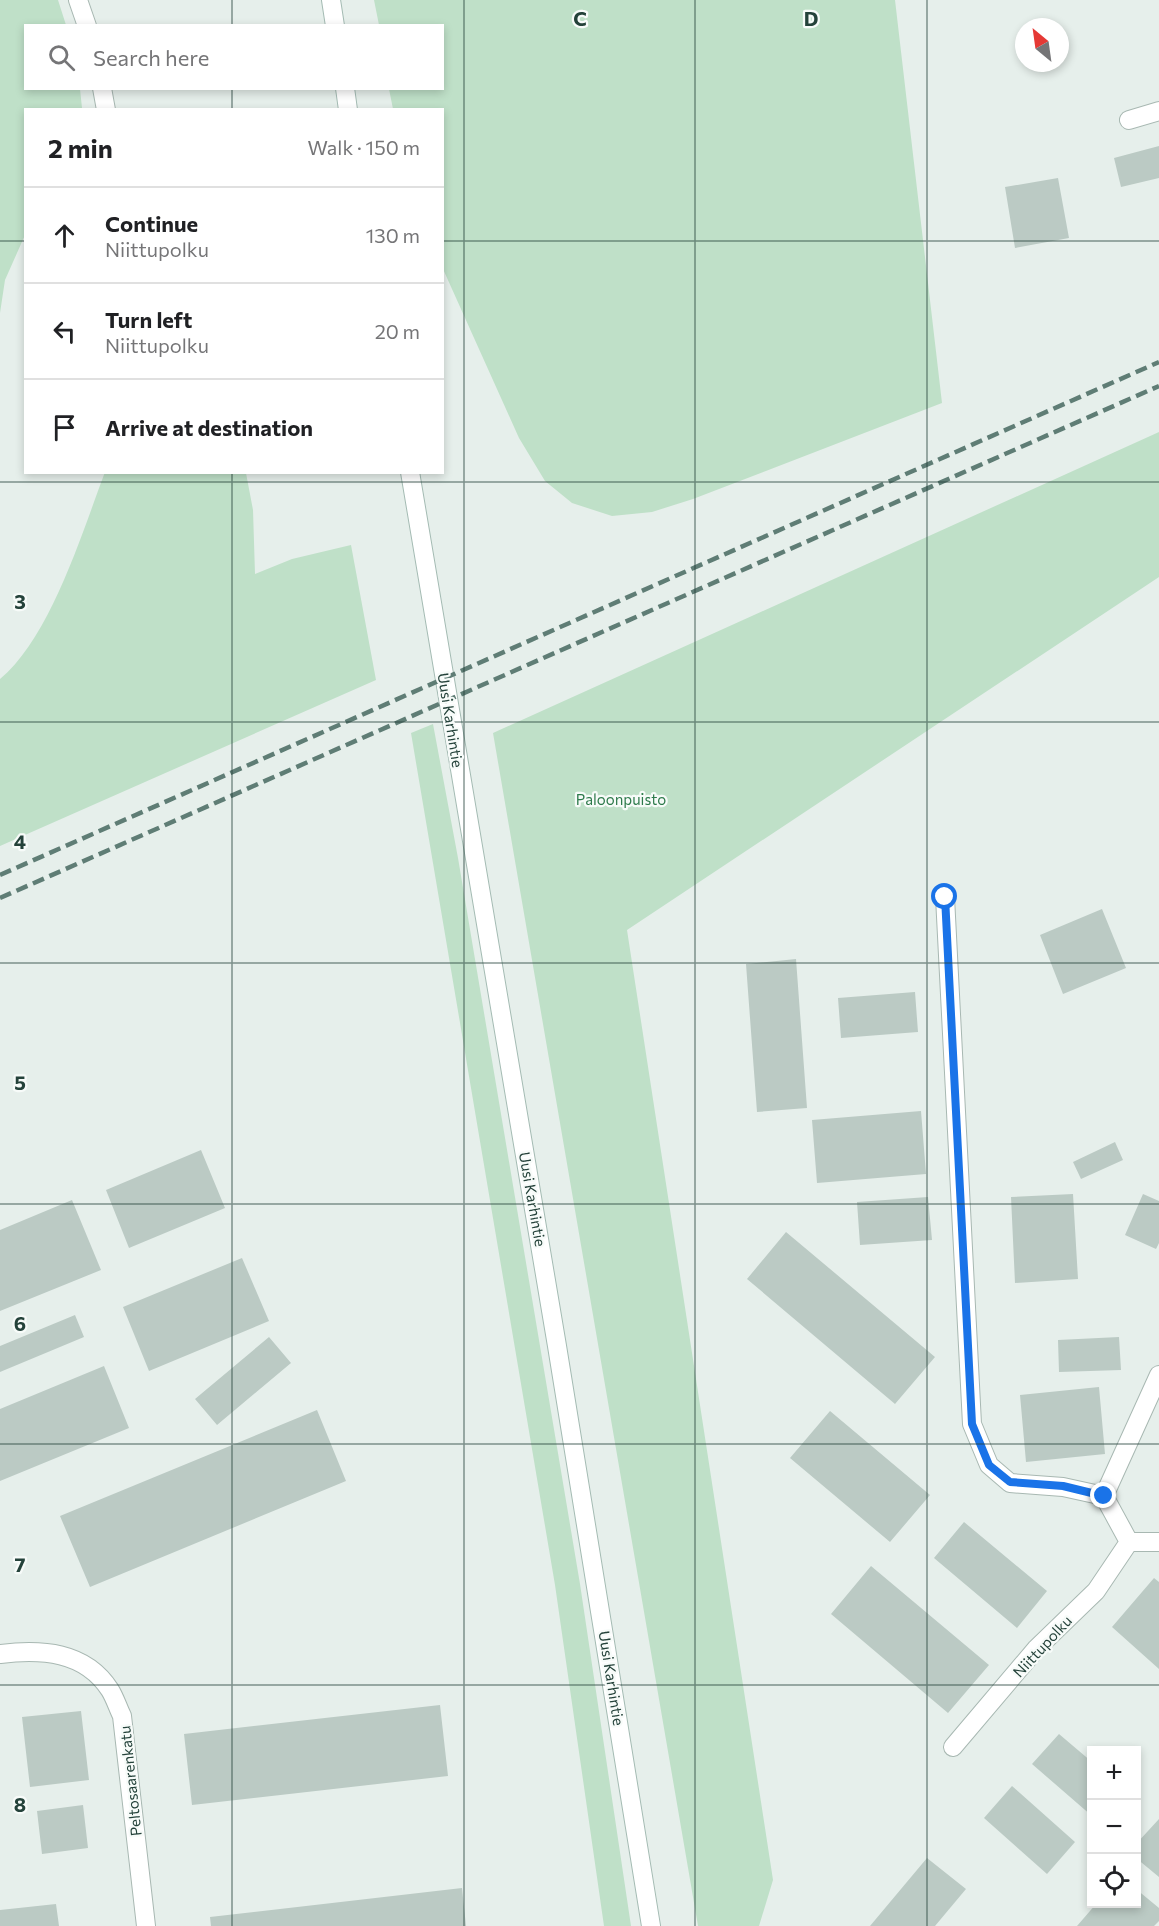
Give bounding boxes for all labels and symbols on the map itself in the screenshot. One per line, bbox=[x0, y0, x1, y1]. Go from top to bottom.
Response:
text: C bbox=[573, 6, 587, 30]
text: D bbox=[804, 6, 818, 30]
north arrow bbox=[1015, 18, 1069, 72]
text: 3 bbox=[14, 589, 26, 613]
street label: Uusi Karhintie bbox=[435, 671, 467, 769]
park label: Paloonpuisto bbox=[576, 790, 666, 808]
text: 4 bbox=[14, 829, 26, 853]
route start bbox=[931, 883, 957, 909]
text: 5 bbox=[14, 1070, 26, 1094]
street label: Uusi Karhintie bbox=[516, 1150, 550, 1248]
text: 6 bbox=[14, 1311, 26, 1335]
route end bbox=[1090, 1482, 1116, 1508]
text: 7 bbox=[15, 1552, 26, 1576]
street label: Niittupolku bbox=[1009, 1611, 1075, 1681]
street label: Uusi Karhintie bbox=[596, 1629, 628, 1727]
street label: Peltosaarenkatu bbox=[115, 1725, 145, 1837]
text: 8 bbox=[14, 1792, 26, 1816]

